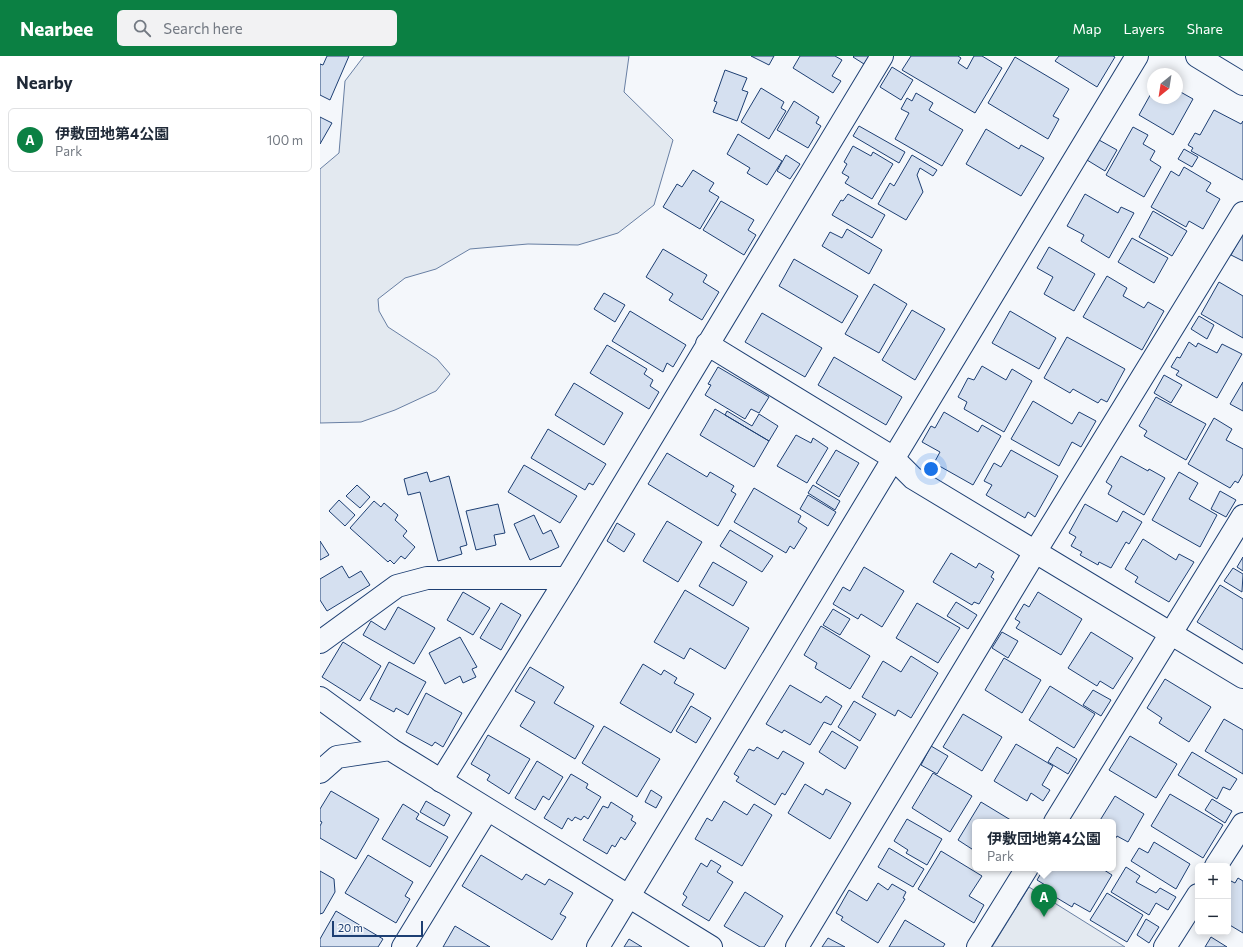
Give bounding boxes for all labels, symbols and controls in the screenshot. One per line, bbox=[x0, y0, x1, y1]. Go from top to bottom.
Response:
search box bbox=[117, 10, 397, 46]
text: Nearbee bbox=[20, 17, 93, 40]
icon: search bbox=[131, 17, 153, 39]
text: Search here bbox=[163, 19, 243, 37]
text: Map bbox=[1073, 20, 1101, 37]
text: Layers bbox=[1123, 20, 1165, 37]
text: Share bbox=[1187, 20, 1223, 37]
north arrow bbox=[1147, 68, 1183, 104]
text: Nearby bbox=[16, 72, 73, 93]
text: 伊敷団地第4公園 bbox=[55, 124, 169, 142]
text: A bbox=[25, 132, 35, 148]
text: 100 m bbox=[267, 132, 303, 148]
text: Park bbox=[55, 143, 82, 159]
your location bbox=[921, 459, 941, 479]
popup bbox=[972, 819, 1116, 871]
text: 伊敷団地第4公園 bbox=[987, 829, 1101, 847]
text: Park bbox=[987, 848, 1014, 864]
map controls bbox=[1195, 863, 1231, 935]
button: + bbox=[1195, 863, 1231, 899]
pin: A bbox=[1031, 884, 1057, 917]
button: − bbox=[1195, 899, 1231, 935]
scale bar bbox=[332, 919, 423, 938]
text: 20 m bbox=[338, 921, 363, 934]

